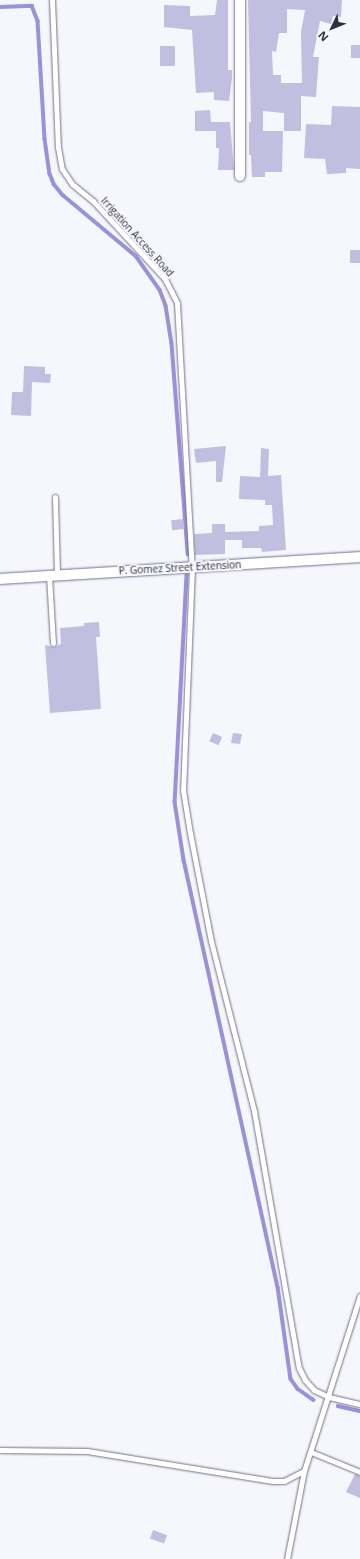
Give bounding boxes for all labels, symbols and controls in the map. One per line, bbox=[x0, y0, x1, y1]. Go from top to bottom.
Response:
north arrow bbox=[312, 8, 352, 48]
text: N bbox=[314, 28, 331, 45]
street label: Irrigation Access Road bbox=[98, 195, 176, 279]
street label: P. Gomez Street Extension bbox=[118, 559, 242, 577]

